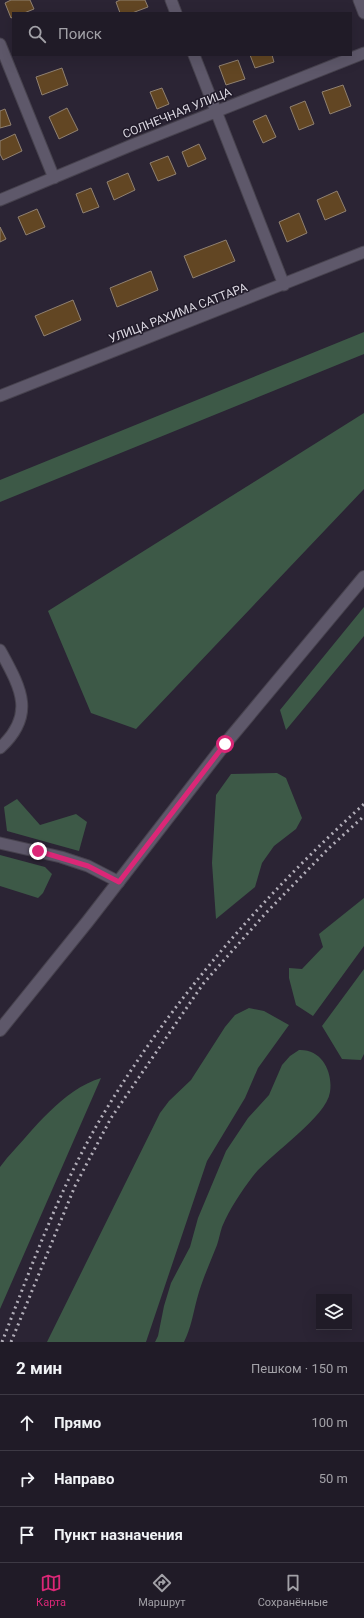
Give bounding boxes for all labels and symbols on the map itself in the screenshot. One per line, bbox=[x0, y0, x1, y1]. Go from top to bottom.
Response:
street label: СОЛНЕЧНАЯ УЛИЦА bbox=[121, 85, 234, 141]
street label: УЛИЦА РАХИМА САТТАРА bbox=[107, 280, 249, 346]
route start bbox=[216, 735, 234, 753]
route end bbox=[29, 842, 47, 860]

